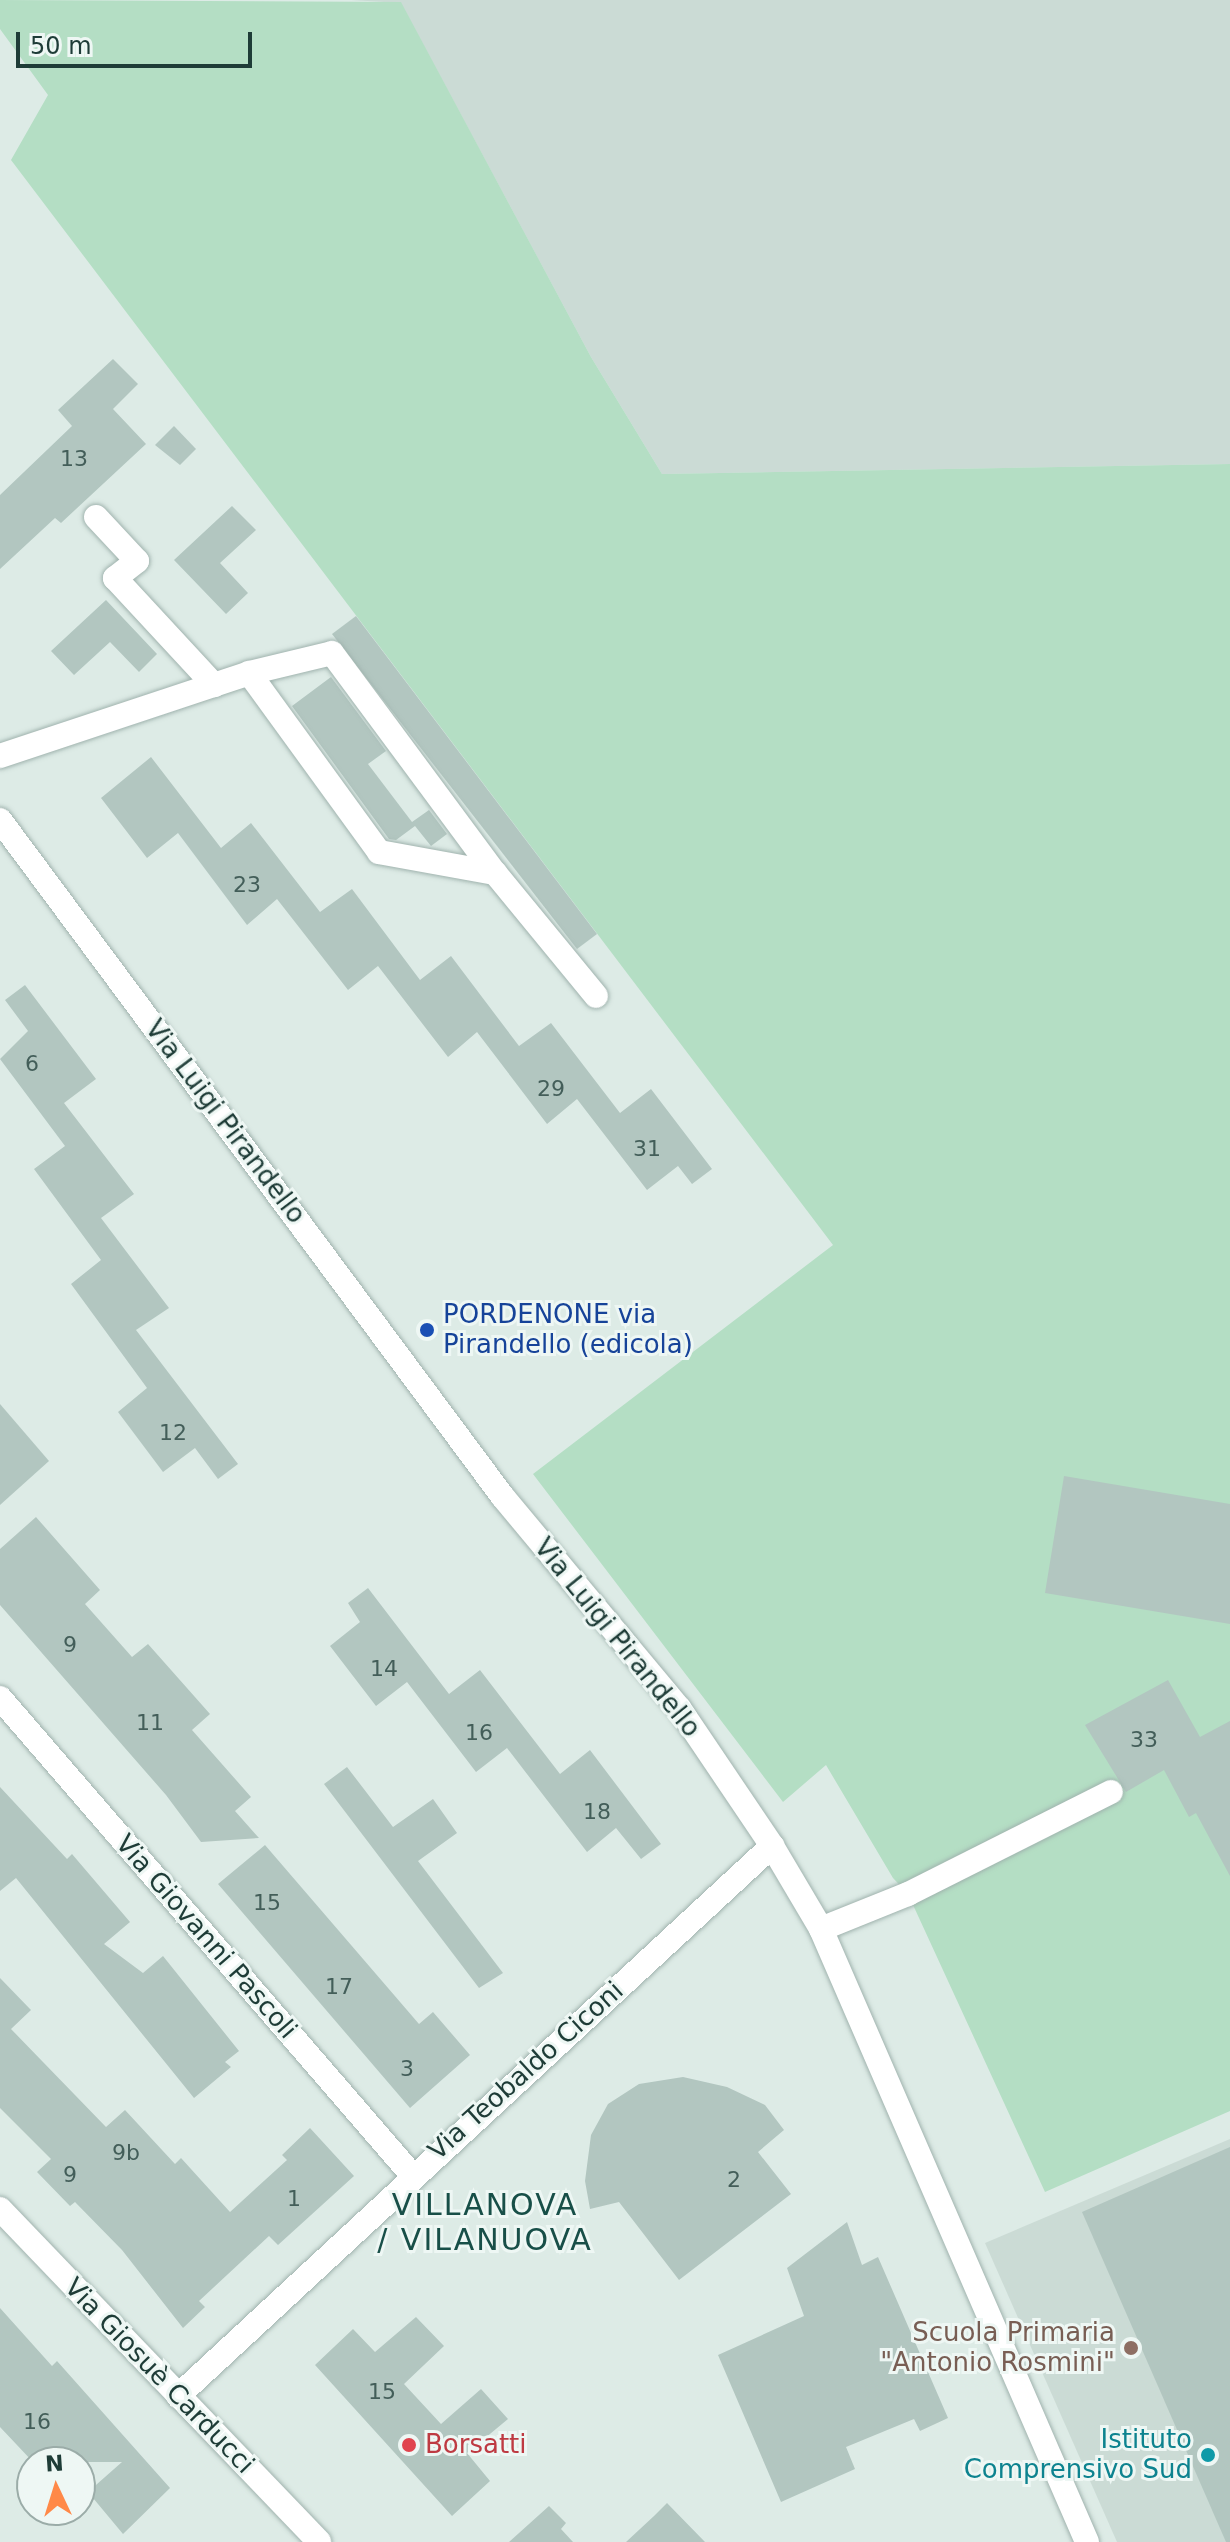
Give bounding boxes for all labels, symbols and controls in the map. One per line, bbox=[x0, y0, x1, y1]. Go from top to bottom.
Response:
scale bar bbox=[20, 16, 256, 66]
text: 50 m bbox=[30, 32, 92, 60]
house number: 13 bbox=[60, 446, 88, 472]
house number: 23 bbox=[233, 872, 261, 898]
street label: Via Luigi Pirandello bbox=[138, 1014, 312, 1230]
house number: 6 bbox=[25, 1051, 39, 1077]
house number: 29 bbox=[537, 1076, 565, 1102]
house number: 31 bbox=[633, 1136, 661, 1162]
place label: PORDENONE via Pirandello (edicola) bbox=[443, 1299, 693, 1360]
marker: PORDENONE via Pirandello (edicola) bbox=[418, 1321, 436, 1339]
house number: 12 bbox=[159, 1420, 187, 1446]
street label: Via Luigi Pirandello bbox=[527, 1532, 707, 1744]
house number: 9 bbox=[63, 1632, 77, 1658]
house number: 14 bbox=[370, 1656, 398, 1682]
house number: 11 bbox=[136, 1710, 164, 1736]
house number: 16 bbox=[465, 1720, 493, 1746]
house number: 33 bbox=[1130, 1727, 1158, 1753]
house number: 18 bbox=[583, 1799, 611, 1825]
street label: Via Giovanni Pascoli bbox=[109, 1829, 303, 2045]
house number: 15 bbox=[253, 1890, 281, 1916]
house number: 17 bbox=[325, 1974, 353, 2000]
street label: Via Teobaldo Ciconi bbox=[422, 1975, 630, 2167]
house number: 3 bbox=[400, 2056, 414, 2082]
house number: 9b bbox=[112, 2140, 140, 2166]
house number: 9 bbox=[63, 2162, 77, 2188]
house number: 2 bbox=[727, 2167, 741, 2193]
house number: 1 bbox=[287, 2186, 301, 2212]
district label: VILLANOVA / VILANUOVA bbox=[377, 2187, 593, 2258]
street label: Via Giosuè Carducci bbox=[58, 2272, 260, 2480]
place label: Scuola Primaria "Antonio Rosmini" bbox=[880, 2317, 1115, 2378]
marker: Scuola Primaria "Antonio Rosmini" bbox=[1122, 2339, 1140, 2357]
house number: 15 bbox=[368, 2379, 396, 2405]
house number: 16 bbox=[23, 2409, 51, 2435]
place label: Istituto Comprensivo Sud bbox=[964, 2424, 1192, 2486]
place label: Borsatti bbox=[425, 2429, 527, 2461]
marker: Borsatti bbox=[400, 2436, 418, 2454]
north arrow bbox=[16, 2446, 96, 2526]
marker: Istituto Comprensivo Sud bbox=[1199, 2446, 1217, 2464]
text: N bbox=[44, 2450, 64, 2477]

